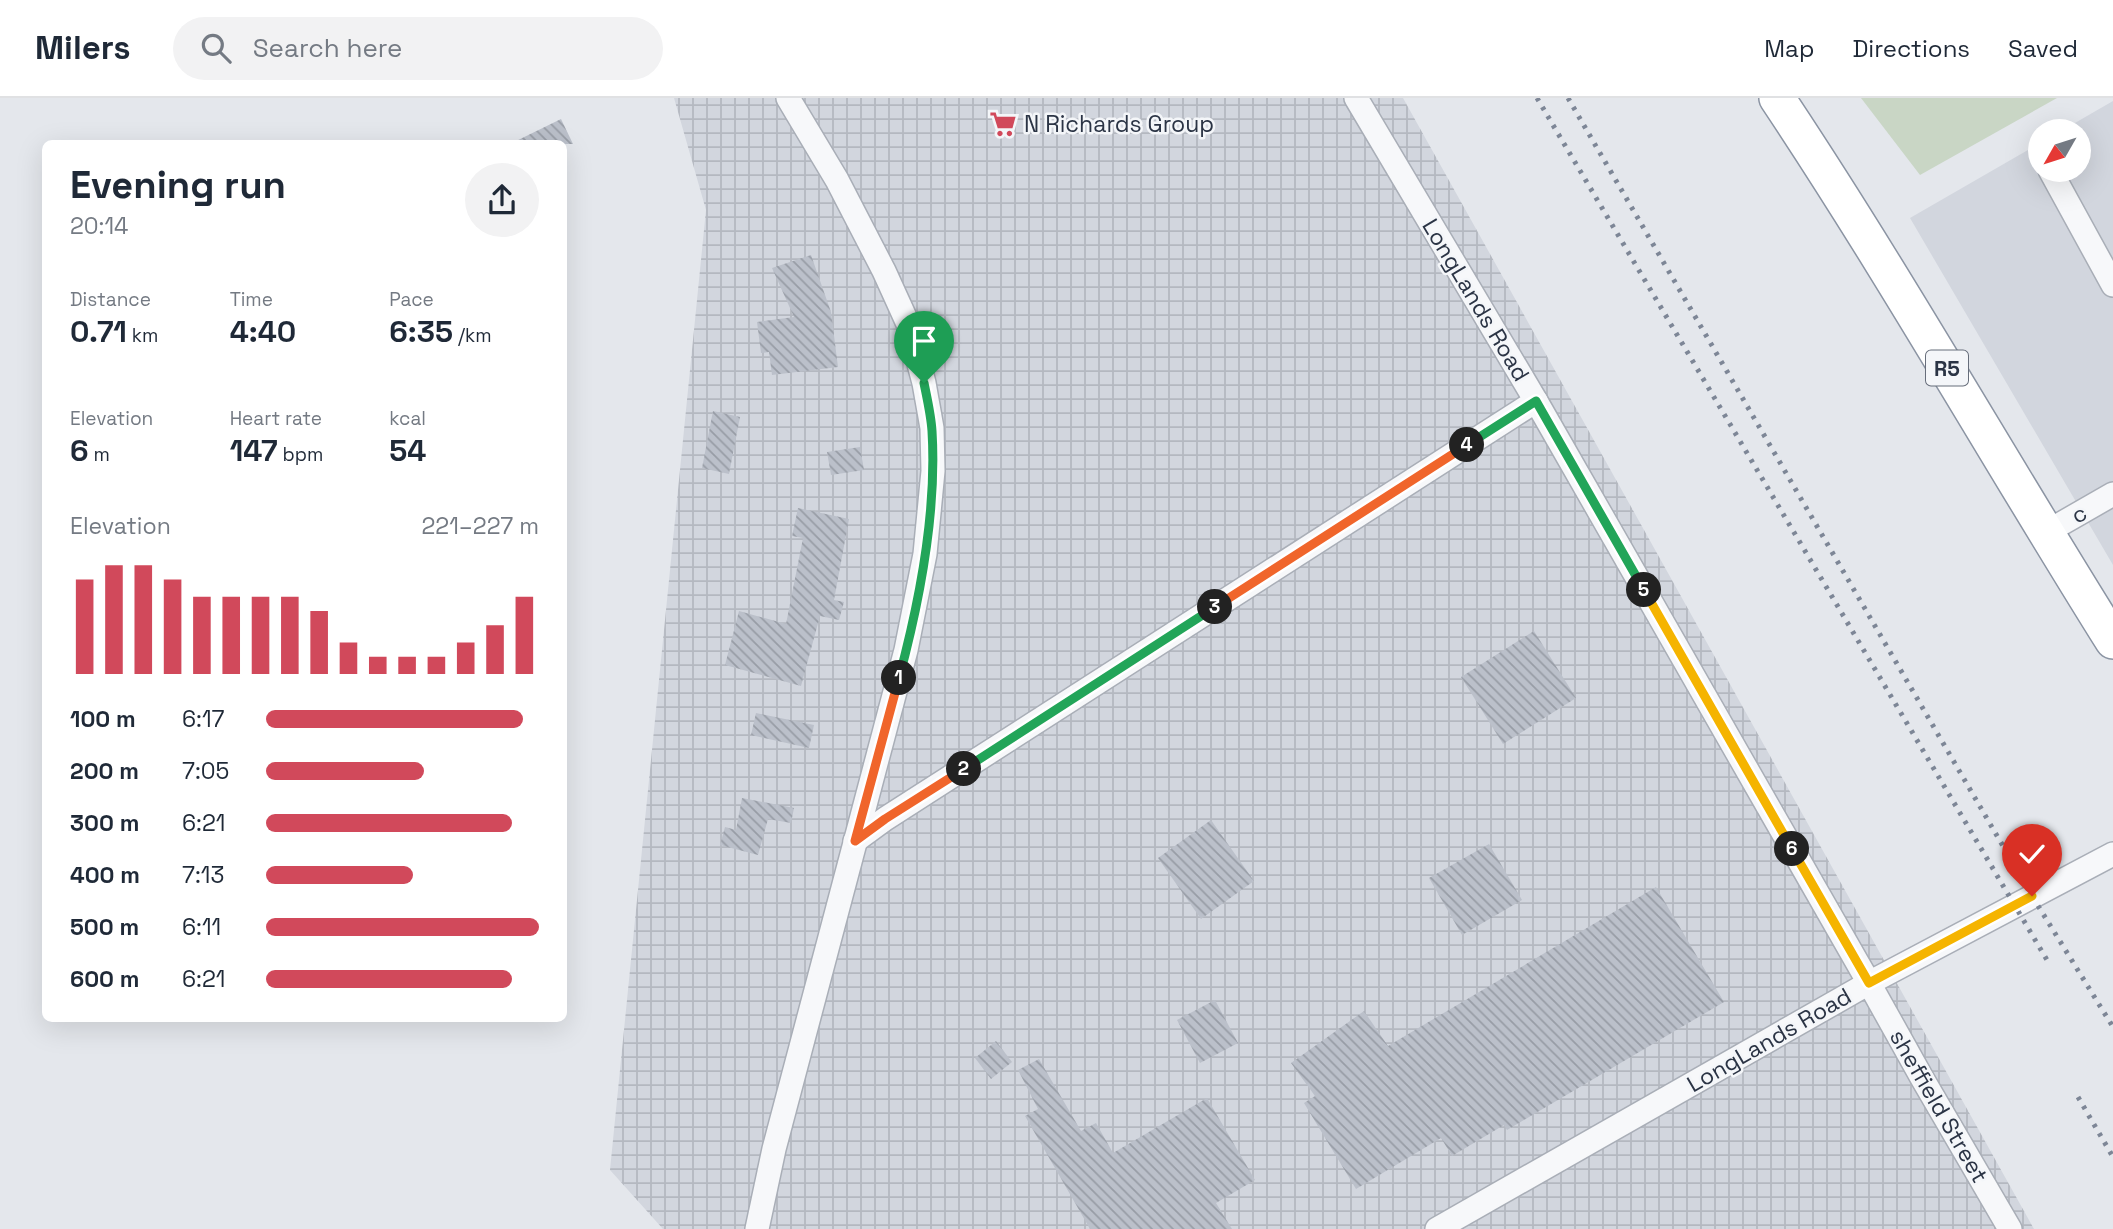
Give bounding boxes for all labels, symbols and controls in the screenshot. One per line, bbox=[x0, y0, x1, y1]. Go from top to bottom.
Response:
search box bbox=[173, 17, 663, 80]
text: Milers bbox=[35, 27, 131, 69]
icon: search bbox=[197, 29, 235, 67]
text: Search here bbox=[253, 31, 403, 65]
text: Map bbox=[1764, 33, 1814, 64]
text: Directions bbox=[1852, 33, 1970, 64]
text: Saved bbox=[2008, 33, 2078, 64]
supermarket icon: N Richards Group bbox=[988, 109, 1018, 139]
place label: N Richards Group bbox=[1024, 109, 1214, 139]
north arrow bbox=[2028, 119, 2091, 182]
map controls bbox=[2028, 119, 2091, 182]
text: Evening run bbox=[70, 161, 286, 209]
button: share bbox=[465, 163, 539, 237]
text: 20:14 bbox=[70, 211, 128, 241]
street label: LongLands Road bbox=[1416, 213, 1536, 387]
text: Distance bbox=[70, 287, 151, 312]
text: Time bbox=[230, 287, 273, 312]
text: Pace bbox=[389, 287, 434, 312]
pin bbox=[894, 311, 954, 383]
text: 0.71 bbox=[70, 312, 127, 351]
text: 4:40 bbox=[230, 312, 296, 351]
text: 6:35 bbox=[389, 312, 453, 351]
icon: arrive bbox=[905, 322, 943, 360]
text: km bbox=[127, 323, 158, 348]
text: /km bbox=[453, 323, 492, 348]
road number: R5 bbox=[1926, 350, 1968, 386]
text: Elevation bbox=[70, 406, 153, 431]
text: Heart rate bbox=[230, 406, 322, 431]
text: kcal bbox=[389, 406, 426, 431]
pin: 4 bbox=[1450, 428, 1484, 462]
text: 6 bbox=[70, 431, 89, 470]
text: 147 bbox=[230, 431, 278, 470]
text: 54 bbox=[389, 431, 426, 470]
text: 4 bbox=[1460, 432, 1473, 457]
text: m bbox=[89, 442, 110, 467]
text: bpm bbox=[278, 442, 323, 467]
street label: c bbox=[2066, 498, 2092, 530]
text: Elevation bbox=[70, 511, 171, 541]
text: 221–227 m bbox=[421, 511, 539, 541]
pin: 5 bbox=[1626, 573, 1662, 608]
text: 5 bbox=[1638, 577, 1649, 602]
pin: 3 bbox=[1198, 589, 1232, 624]
text: 3 bbox=[1209, 594, 1220, 619]
pin: 1 bbox=[881, 660, 916, 696]
text: 1 bbox=[894, 665, 903, 690]
text: 100 m bbox=[70, 704, 136, 734]
text: 6:17 bbox=[182, 704, 224, 734]
pin: 2 bbox=[946, 752, 982, 786]
text: 200 m bbox=[70, 756, 139, 786]
text: 7:05 bbox=[182, 756, 229, 786]
text: 2 bbox=[958, 756, 969, 781]
text: 300 m bbox=[70, 808, 139, 838]
text: 6:21 bbox=[182, 808, 225, 838]
pin bbox=[2002, 824, 2062, 896]
pin: 6 bbox=[1774, 832, 1810, 866]
icon: check bbox=[2013, 835, 2051, 873]
text: 6 bbox=[1786, 836, 1797, 861]
text: 400 m bbox=[70, 860, 140, 890]
text: 7:13 bbox=[182, 860, 224, 890]
text: 500 m bbox=[70, 912, 139, 942]
text: 6:11 bbox=[182, 912, 221, 942]
text: 600 m bbox=[70, 964, 140, 994]
text: 6:21 bbox=[182, 964, 225, 994]
street label: LongLands Road bbox=[1682, 981, 1856, 1099]
street label: sheffield Street bbox=[1883, 1024, 1995, 1188]

